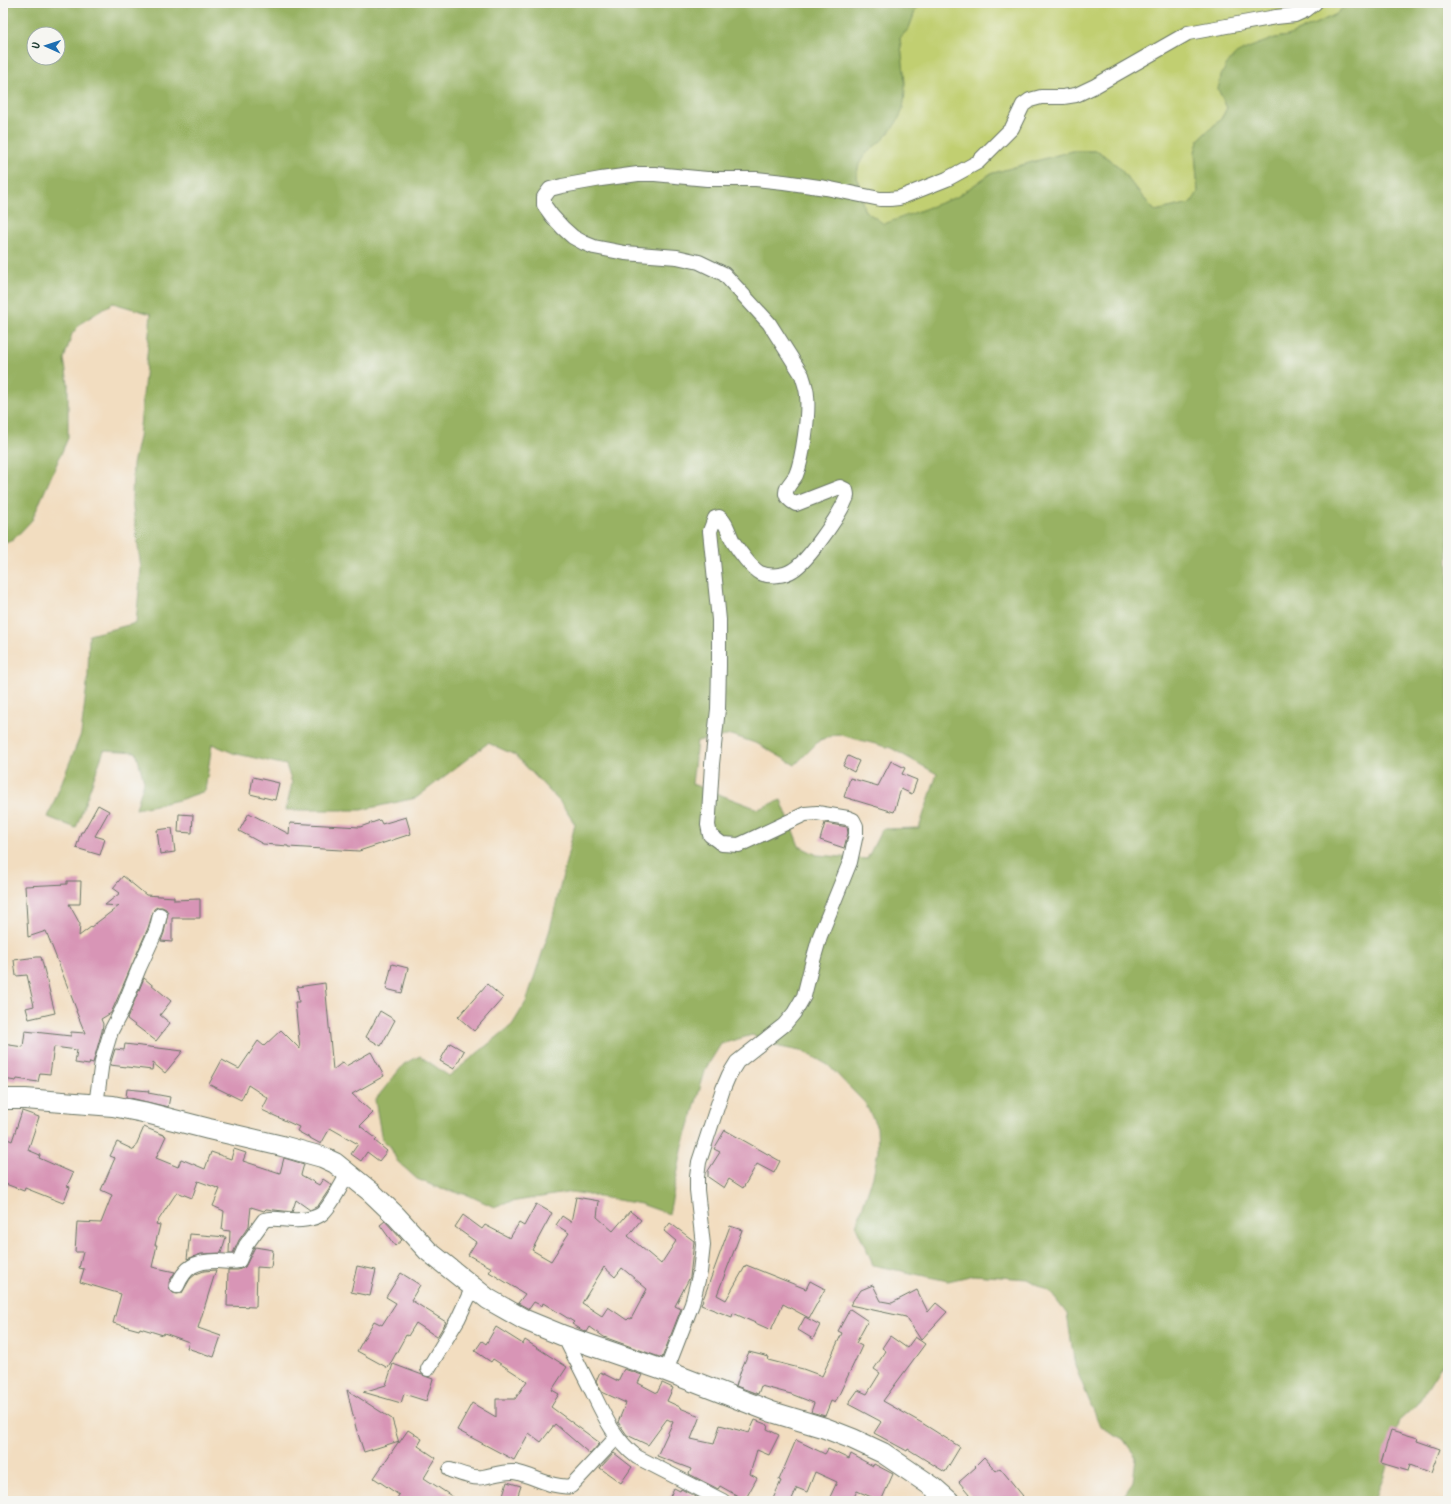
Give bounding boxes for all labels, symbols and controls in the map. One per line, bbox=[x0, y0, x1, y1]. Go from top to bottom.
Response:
north arrow bbox=[26, 26, 66, 66]
text: U bbox=[28, 41, 46, 49]

